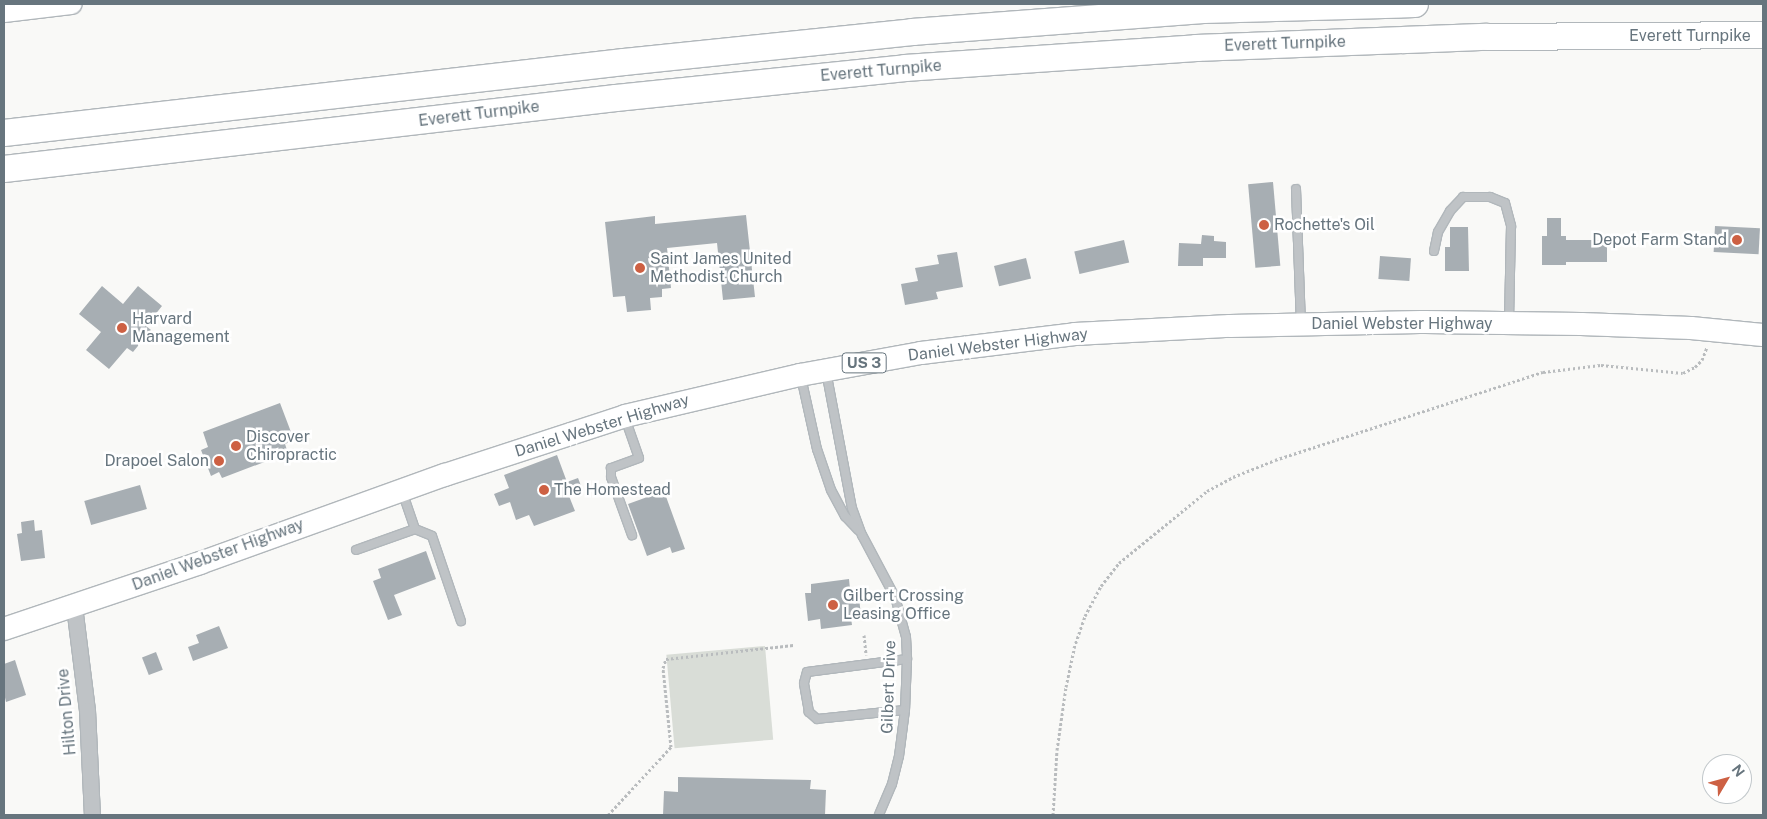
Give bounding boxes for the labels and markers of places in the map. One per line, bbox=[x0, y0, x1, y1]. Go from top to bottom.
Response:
place label: Rochette's Oil bbox=[1274, 215, 1375, 235]
marker: Rochette's Oil bbox=[1258, 219, 1270, 231]
place label: Depot Farm Stand bbox=[1592, 230, 1727, 250]
marker: Depot Farm Stand bbox=[1731, 234, 1743, 246]
place label: Saint James United Methodist Church bbox=[650, 249, 791, 287]
marker: Saint James United Methodist Church bbox=[634, 262, 646, 274]
place label: Harvard Management bbox=[132, 309, 230, 347]
marker: Harvard Management bbox=[116, 322, 128, 334]
place label: Discover Chiropractic bbox=[246, 427, 337, 465]
marker: Discover Chiropractic bbox=[230, 440, 242, 452]
place label: Drapoel Salon bbox=[104, 451, 209, 471]
marker: Drapoel Salon bbox=[213, 455, 225, 467]
place label: The Homestead bbox=[554, 480, 671, 500]
marker: The Homestead bbox=[538, 484, 550, 496]
place label: Gilbert Crossing Leasing Office bbox=[843, 586, 964, 624]
marker: Gilbert Crossing Leasing Office bbox=[827, 599, 839, 611]

